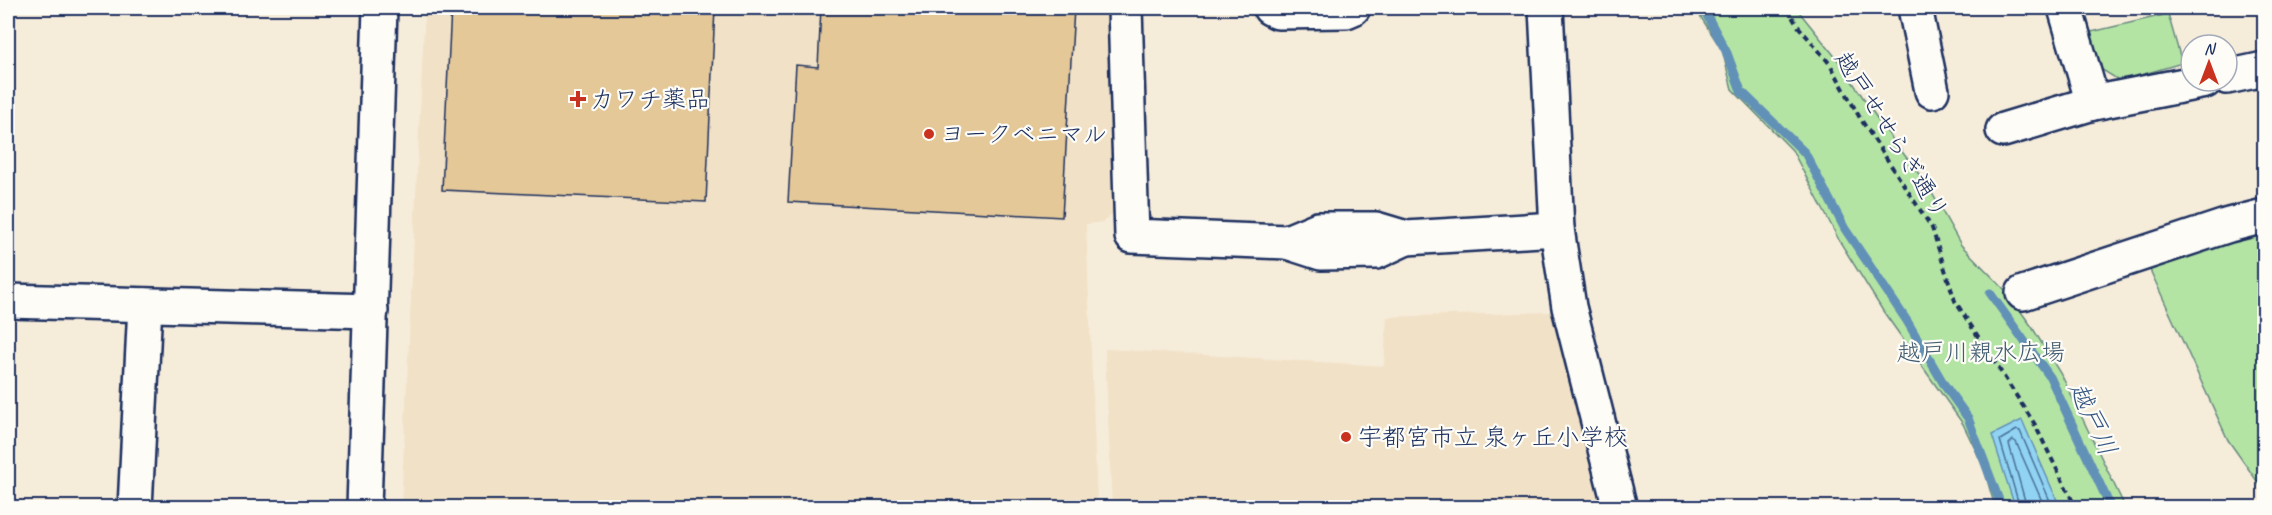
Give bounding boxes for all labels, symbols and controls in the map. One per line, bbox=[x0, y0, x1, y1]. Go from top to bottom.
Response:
north arrow bbox=[2179, 33, 2239, 93]
text: N bbox=[2204, 39, 2217, 59]
street label: 越戸せせらぎ通り bbox=[1828, 46, 1956, 224]
place label: カワチ薬品 bbox=[590, 84, 710, 114]
marker: カワチ薬品 bbox=[571, 92, 585, 106]
place label: ヨークベニマル bbox=[941, 119, 1107, 149]
marker: ヨークベニマル bbox=[922, 127, 936, 141]
park label: 越戸川親水広場 bbox=[1897, 337, 2065, 367]
water label: 越戸川 bbox=[2061, 376, 2124, 461]
place label: 宇都宮市立 泉ヶ丘小学校 bbox=[1358, 422, 1628, 452]
marker: 宇都宮市立 泉ヶ丘小学校 bbox=[1339, 430, 1353, 444]

